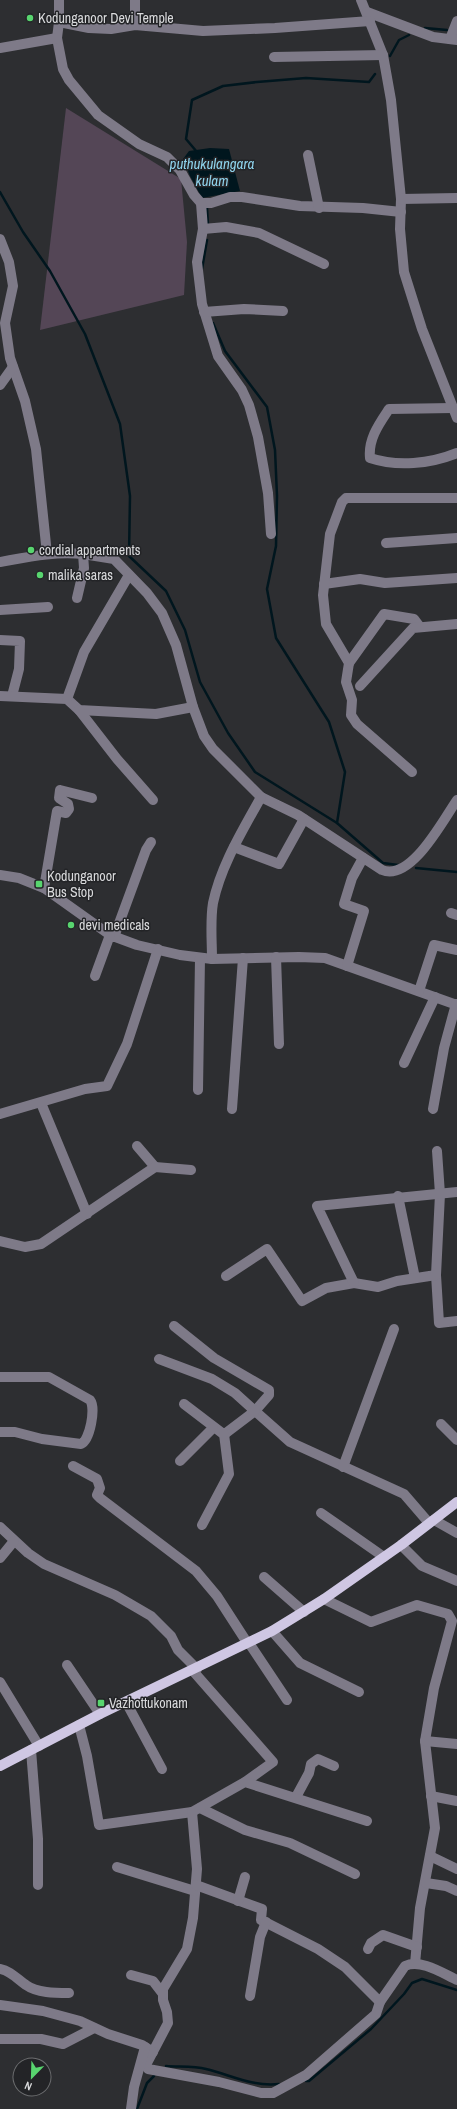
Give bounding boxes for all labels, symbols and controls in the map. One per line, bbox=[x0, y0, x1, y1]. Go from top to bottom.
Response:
place label: Kodunganoor Devi Temple bbox=[38, 9, 174, 27]
marker: Kodunganoor Devi Temple bbox=[25, 13, 35, 23]
water label: puthukulangara kulam bbox=[169, 153, 255, 191]
place label: cordial appartments bbox=[39, 541, 141, 559]
marker: cordial appartments bbox=[26, 545, 36, 555]
place label: malika saras bbox=[48, 566, 113, 584]
marker: malika saras bbox=[35, 570, 45, 580]
place label: Kodunganoor Bus Stop bbox=[47, 867, 116, 901]
marker: Kodunganoor Bus Stop bbox=[34, 879, 44, 889]
place label: devi medicals bbox=[79, 916, 150, 934]
marker: devi medicals bbox=[66, 920, 76, 930]
place label: Vazhottukonam bbox=[109, 1694, 188, 1712]
marker: Vazhottukonam bbox=[96, 1698, 106, 1708]
north arrow bbox=[12, 2057, 52, 2097]
text: N bbox=[22, 2078, 34, 2094]

